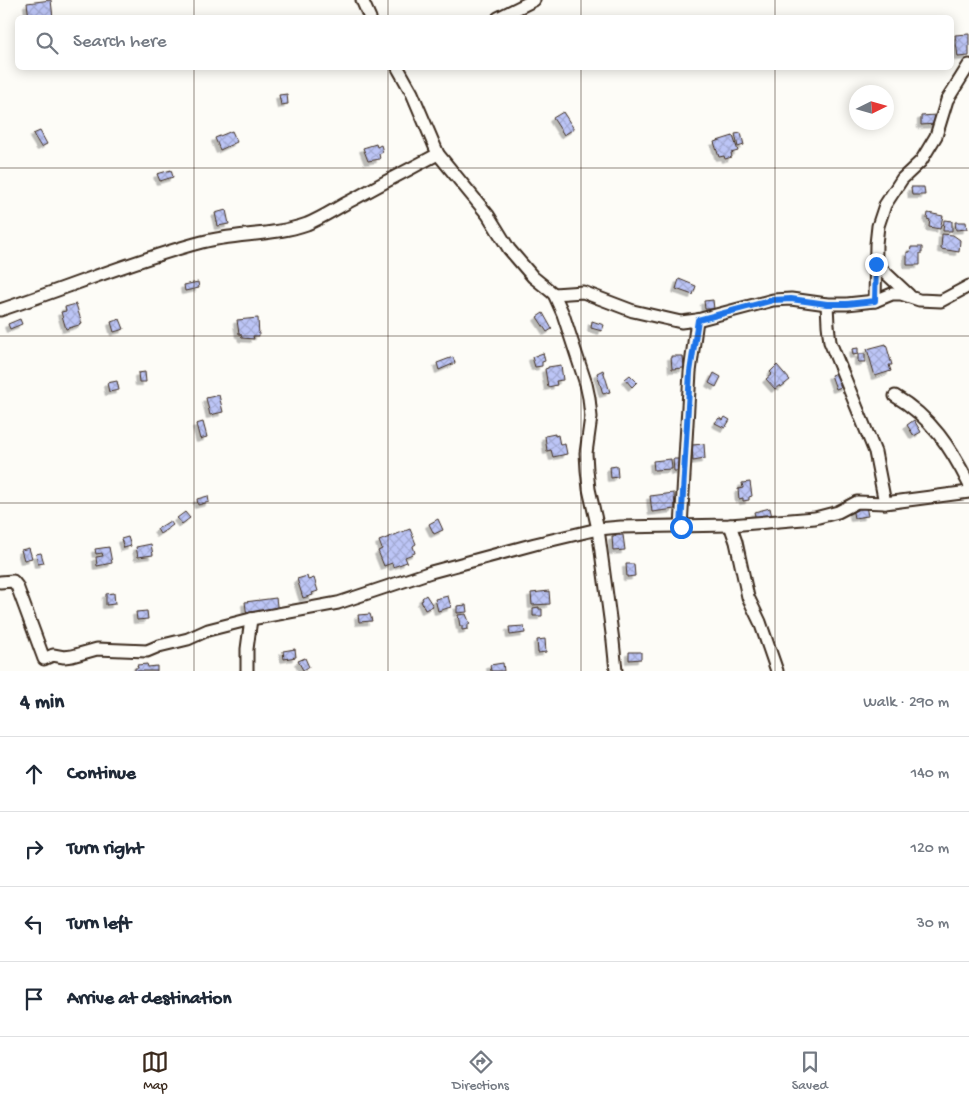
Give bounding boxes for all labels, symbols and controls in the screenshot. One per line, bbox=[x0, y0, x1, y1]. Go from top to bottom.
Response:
search box bbox=[15, 15, 954, 70]
icon: search bbox=[33, 29, 61, 57]
text: Search here bbox=[73, 31, 167, 54]
north arrow bbox=[849, 85, 894, 130]
route end bbox=[865, 253, 888, 276]
route start bbox=[670, 516, 693, 539]
text: 4 min bbox=[20, 691, 64, 716]
text: Walk · 290 m bbox=[863, 694, 949, 713]
icon: ahead bbox=[20, 760, 48, 788]
text: Continue bbox=[67, 763, 136, 786]
text: 140 m bbox=[911, 765, 949, 784]
icon: right bbox=[20, 835, 48, 863]
text: Turn right bbox=[67, 838, 143, 861]
text: 120 m bbox=[910, 840, 949, 859]
icon: left bbox=[20, 910, 48, 938]
text: Turn left bbox=[67, 913, 131, 936]
text: 30 m bbox=[916, 915, 949, 934]
icon: arrive bbox=[20, 985, 48, 1013]
text: Arrive at destination bbox=[67, 988, 231, 1011]
tab: Map bbox=[141, 1048, 169, 1095]
tab: Directions bbox=[452, 1048, 509, 1095]
tab: Saved bbox=[792, 1048, 828, 1095]

